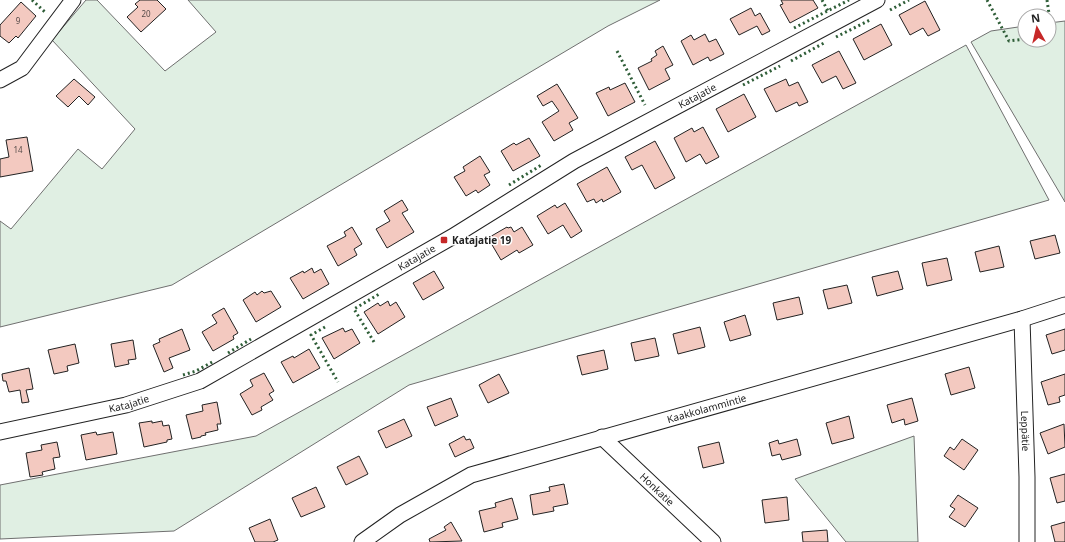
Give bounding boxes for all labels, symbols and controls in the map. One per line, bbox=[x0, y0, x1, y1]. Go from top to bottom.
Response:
house number: 20 bbox=[141, 8, 151, 19]
north arrow bbox=[1017, 8, 1057, 48]
text: N bbox=[1030, 10, 1041, 26]
house number: 9 bbox=[16, 15, 21, 26]
street label: Katajatie bbox=[676, 80, 719, 111]
house number: 14 bbox=[13, 144, 23, 155]
place label: Katajatie 19 bbox=[452, 233, 512, 247]
marker: Katajatie 19 bbox=[439, 235, 449, 245]
street label: Katajatie bbox=[395, 241, 438, 274]
street label: Kaakkolammintie bbox=[665, 390, 748, 426]
street label: Katajatie bbox=[107, 391, 151, 415]
street label: Leppätie bbox=[1018, 410, 1033, 452]
street label: Honkatie bbox=[637, 470, 678, 509]

